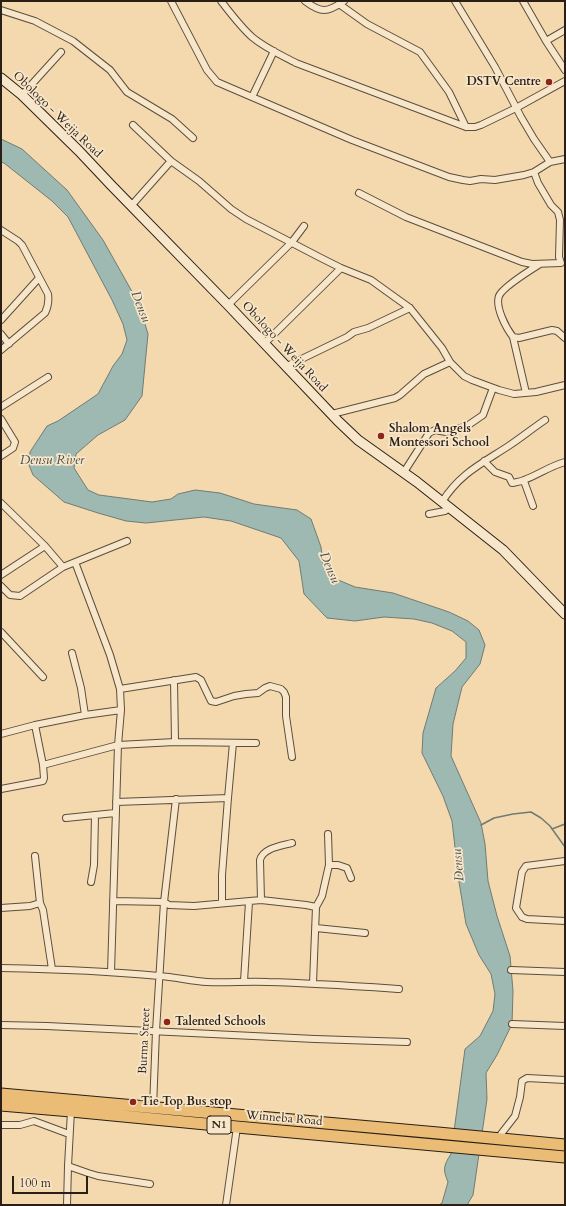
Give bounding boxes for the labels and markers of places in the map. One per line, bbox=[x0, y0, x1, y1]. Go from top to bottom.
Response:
place label: DSTV Centre bbox=[466, 75, 541, 89]
marker: DSTV Centre bbox=[544, 77, 554, 87]
place label: Shalom Angels Montessori School bbox=[389, 422, 489, 450]
marker: Shalom Angels Montessori School bbox=[376, 431, 386, 441]
place label: Talented Schools bbox=[175, 1015, 266, 1029]
marker: Talented Schools bbox=[162, 1017, 172, 1027]
place label: Tie Top Bus stop bbox=[141, 1095, 232, 1109]
marker: Tie Top Bus stop bbox=[128, 1097, 138, 1107]

